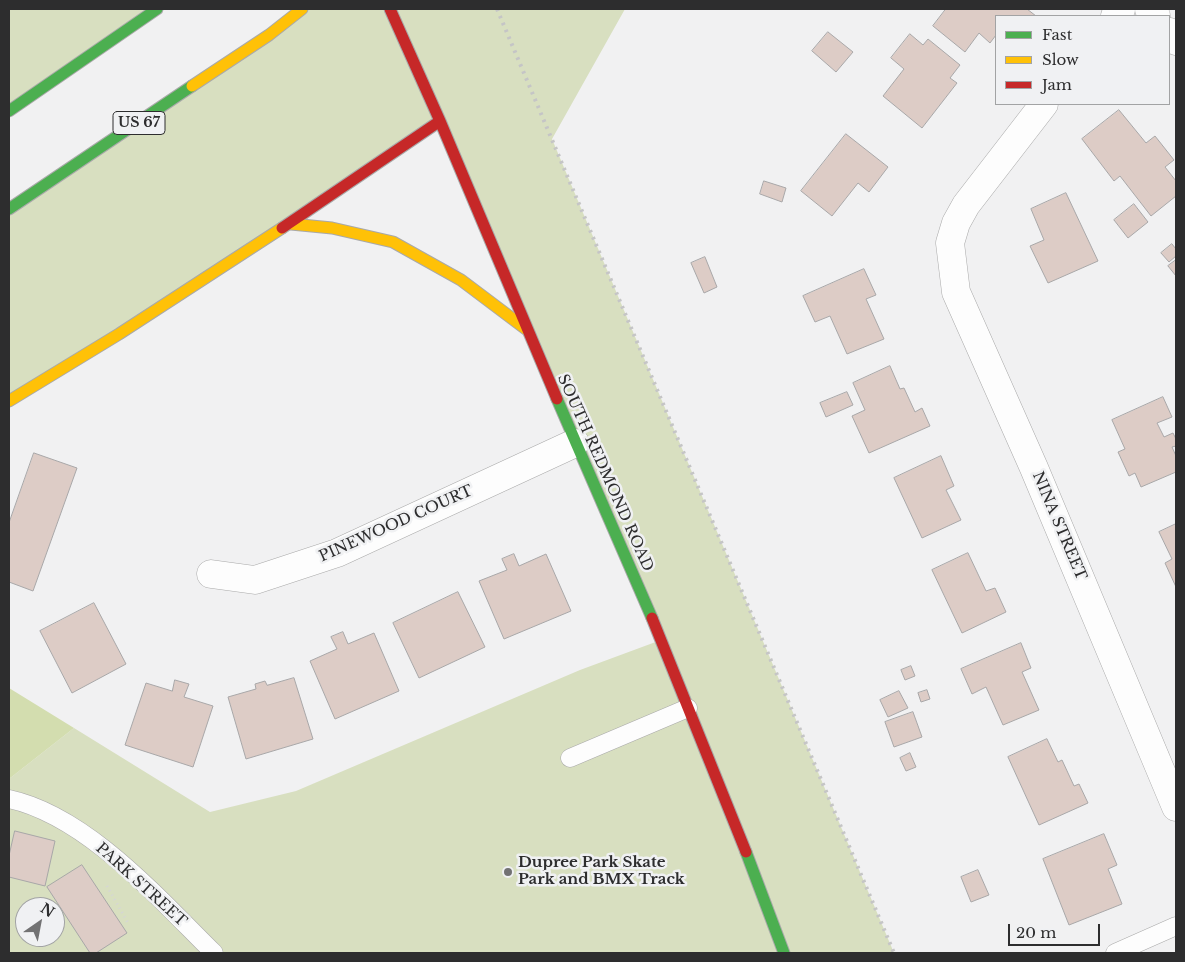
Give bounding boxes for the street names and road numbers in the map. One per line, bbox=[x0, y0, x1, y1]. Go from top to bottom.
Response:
road number: US 67 bbox=[113, 112, 165, 134]
street label: SOUTH REDMOND ROAD bbox=[553, 372, 657, 574]
street label: NINA STREET bbox=[1028, 469, 1090, 583]
street label: PINEWOOD COURT bbox=[316, 482, 476, 566]
street label: PARK STREET bbox=[92, 839, 190, 931]

